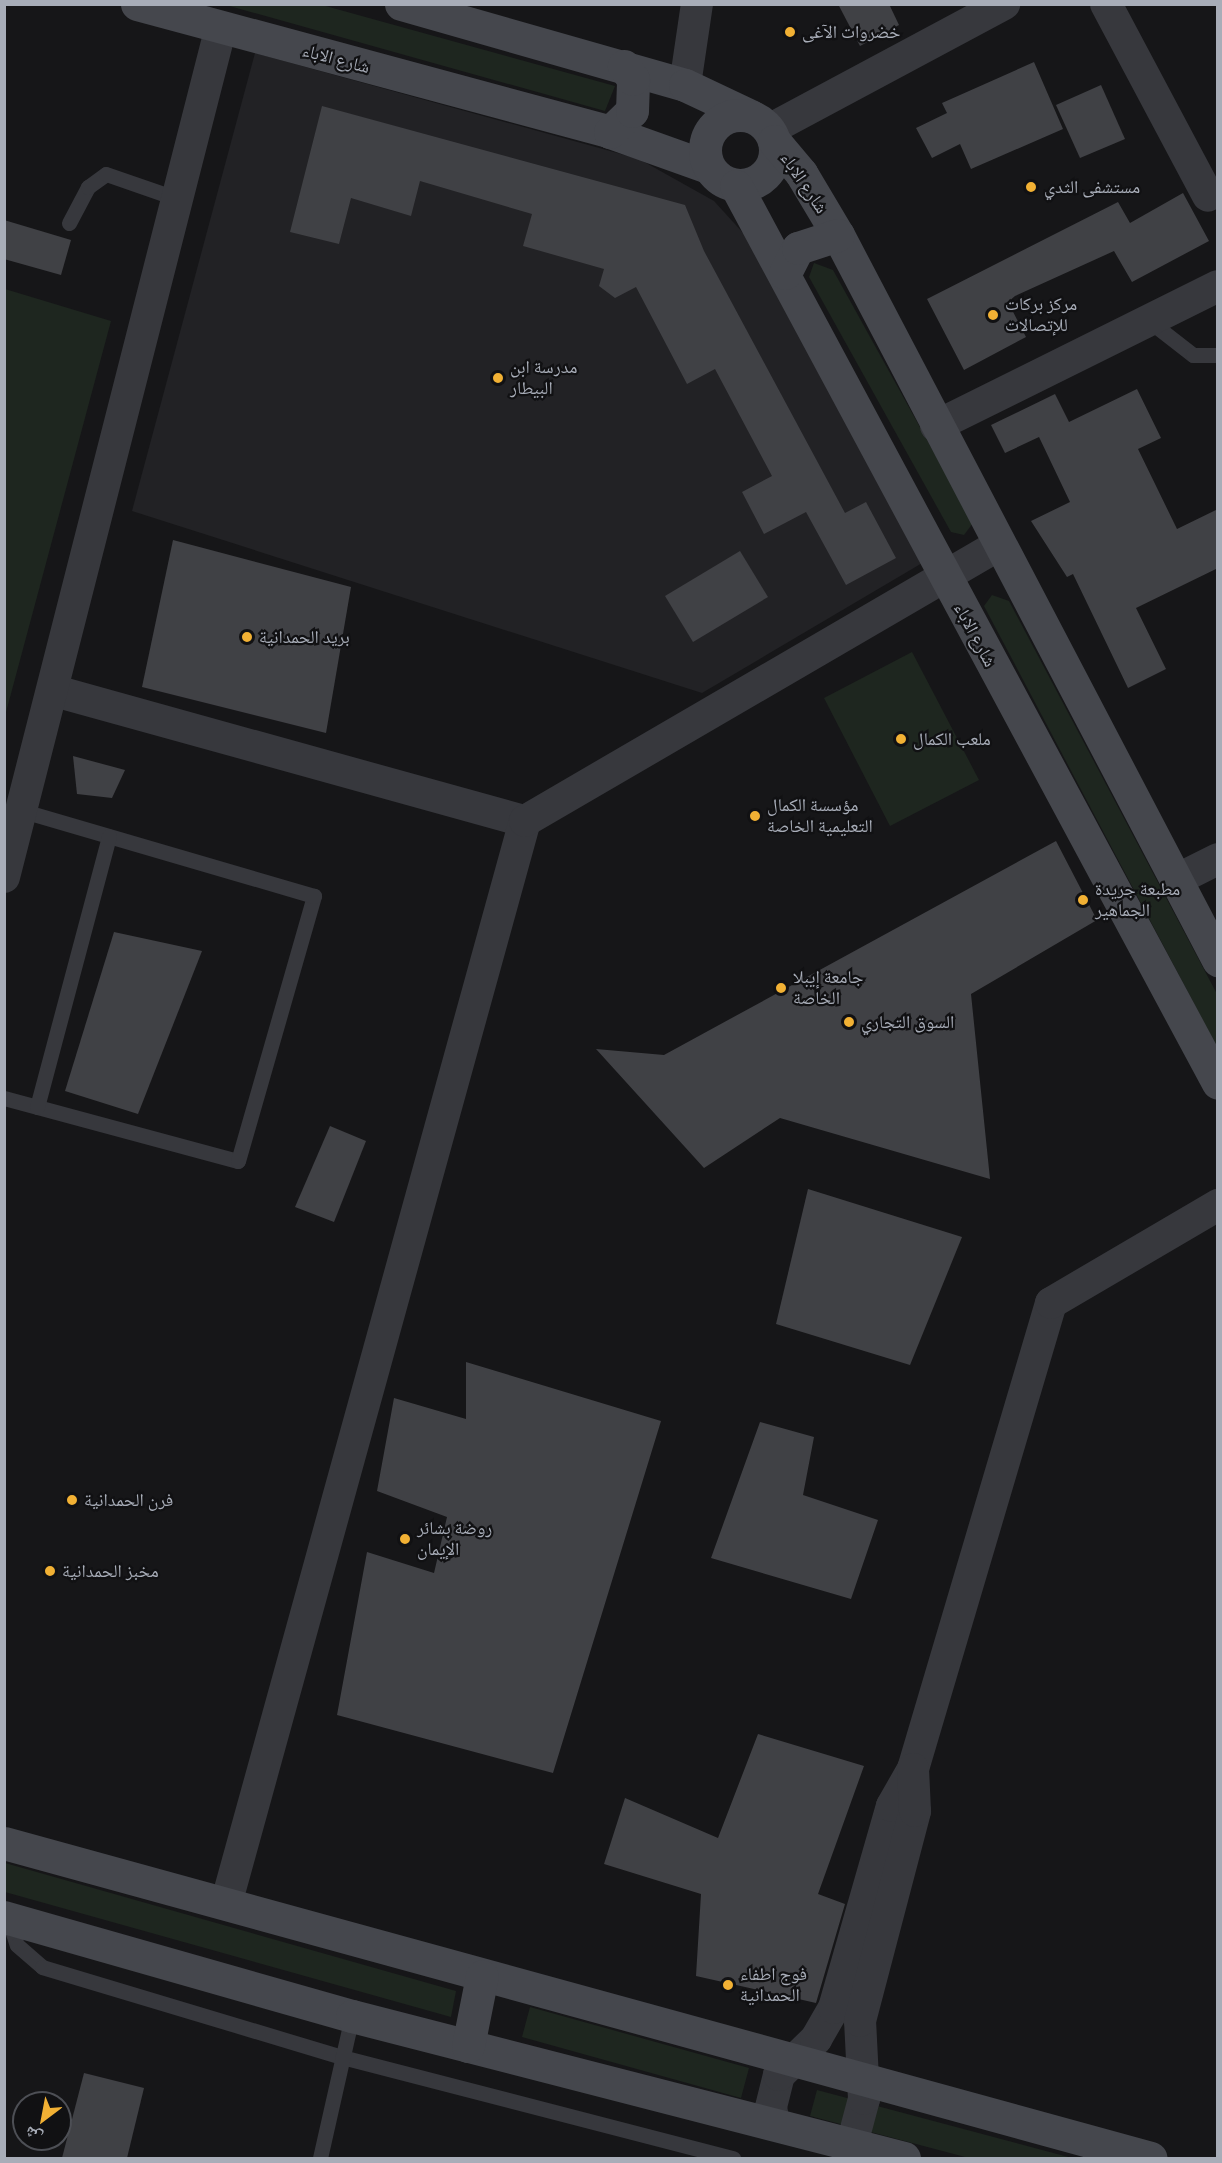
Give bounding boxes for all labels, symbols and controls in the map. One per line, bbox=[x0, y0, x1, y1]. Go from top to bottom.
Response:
place label: خضروات الآغى bbox=[802, 21, 900, 43]
marker: خضروات الآغى bbox=[783, 25, 797, 39]
street label: شارع الاباء bbox=[300, 40, 372, 78]
street label: شارع الاباء bbox=[776, 148, 832, 218]
place label: مستشفى الثدي bbox=[1044, 176, 1140, 198]
marker: مستشفى الثدي bbox=[1022, 178, 1040, 196]
place label: مركز بركات للإتصالات bbox=[1005, 294, 1077, 336]
marker: مركز بركات للإتصالات bbox=[986, 308, 1000, 322]
place label: مدرسة ابن البيطار bbox=[510, 357, 577, 400]
marker: مدرسة ابن البيطار bbox=[491, 371, 505, 385]
street label: شارع الاباء bbox=[949, 599, 1001, 671]
place label: بريد الحمدانية bbox=[259, 626, 350, 648]
marker: بريد الحمدانية bbox=[240, 630, 254, 644]
place label: ملعب الكمال bbox=[913, 728, 991, 750]
marker: ملعب الكمال bbox=[894, 732, 908, 746]
place label: مؤسسة الكمال التعليمية الخاصة bbox=[767, 795, 873, 838]
marker: مؤسسة الكمال التعليمية الخاصة bbox=[748, 809, 762, 823]
place label: مطبعة جريدة الجماهير bbox=[1095, 879, 1180, 922]
marker: مطبعة جريدة الجماهير bbox=[1076, 893, 1090, 907]
place label: جامعة إيبلا الخاصة bbox=[793, 967, 863, 1010]
marker: جامعة إيبلا الخاصة bbox=[774, 981, 788, 995]
place label: السوق التجاري bbox=[861, 1011, 954, 1033]
marker: السوق التجاري bbox=[842, 1015, 856, 1029]
place label: فرن الحمدانية bbox=[84, 1489, 173, 1511]
marker: فرن الحمدانية bbox=[65, 1493, 79, 1507]
place label: روضة بشائر الإيمان bbox=[417, 1518, 492, 1561]
marker: روضة بشائر الإيمان bbox=[398, 1532, 412, 1546]
place label: مخبز الحمدانية bbox=[62, 1560, 159, 1582]
marker: مخبز الحمدانية bbox=[43, 1564, 57, 1578]
place label: فوج اطفاء الحمدانية bbox=[740, 1964, 807, 2006]
marker: فوج اطفاء الحمدانية bbox=[721, 1978, 735, 1992]
north arrow bbox=[12, 2091, 72, 2151]
text: ش bbox=[21, 2122, 46, 2148]

